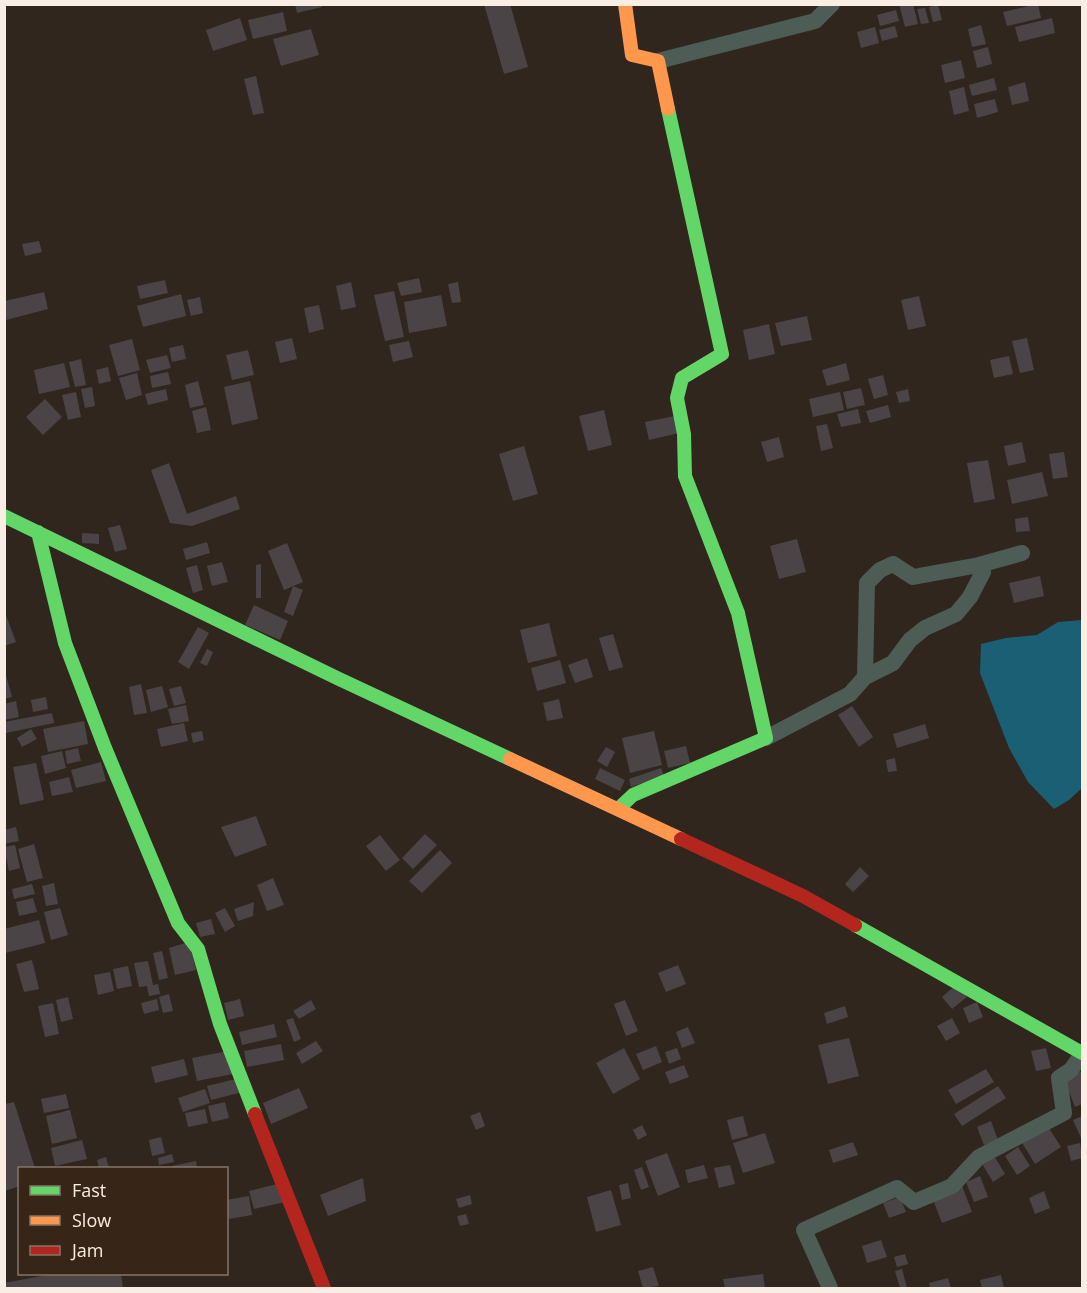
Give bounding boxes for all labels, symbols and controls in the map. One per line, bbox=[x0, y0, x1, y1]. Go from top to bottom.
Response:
legend bbox=[18, 1167, 228, 1275]
text: Fast bbox=[72, 1178, 106, 1202]
text: Slow bbox=[72, 1208, 111, 1232]
text: Jam bbox=[70, 1238, 104, 1262]

